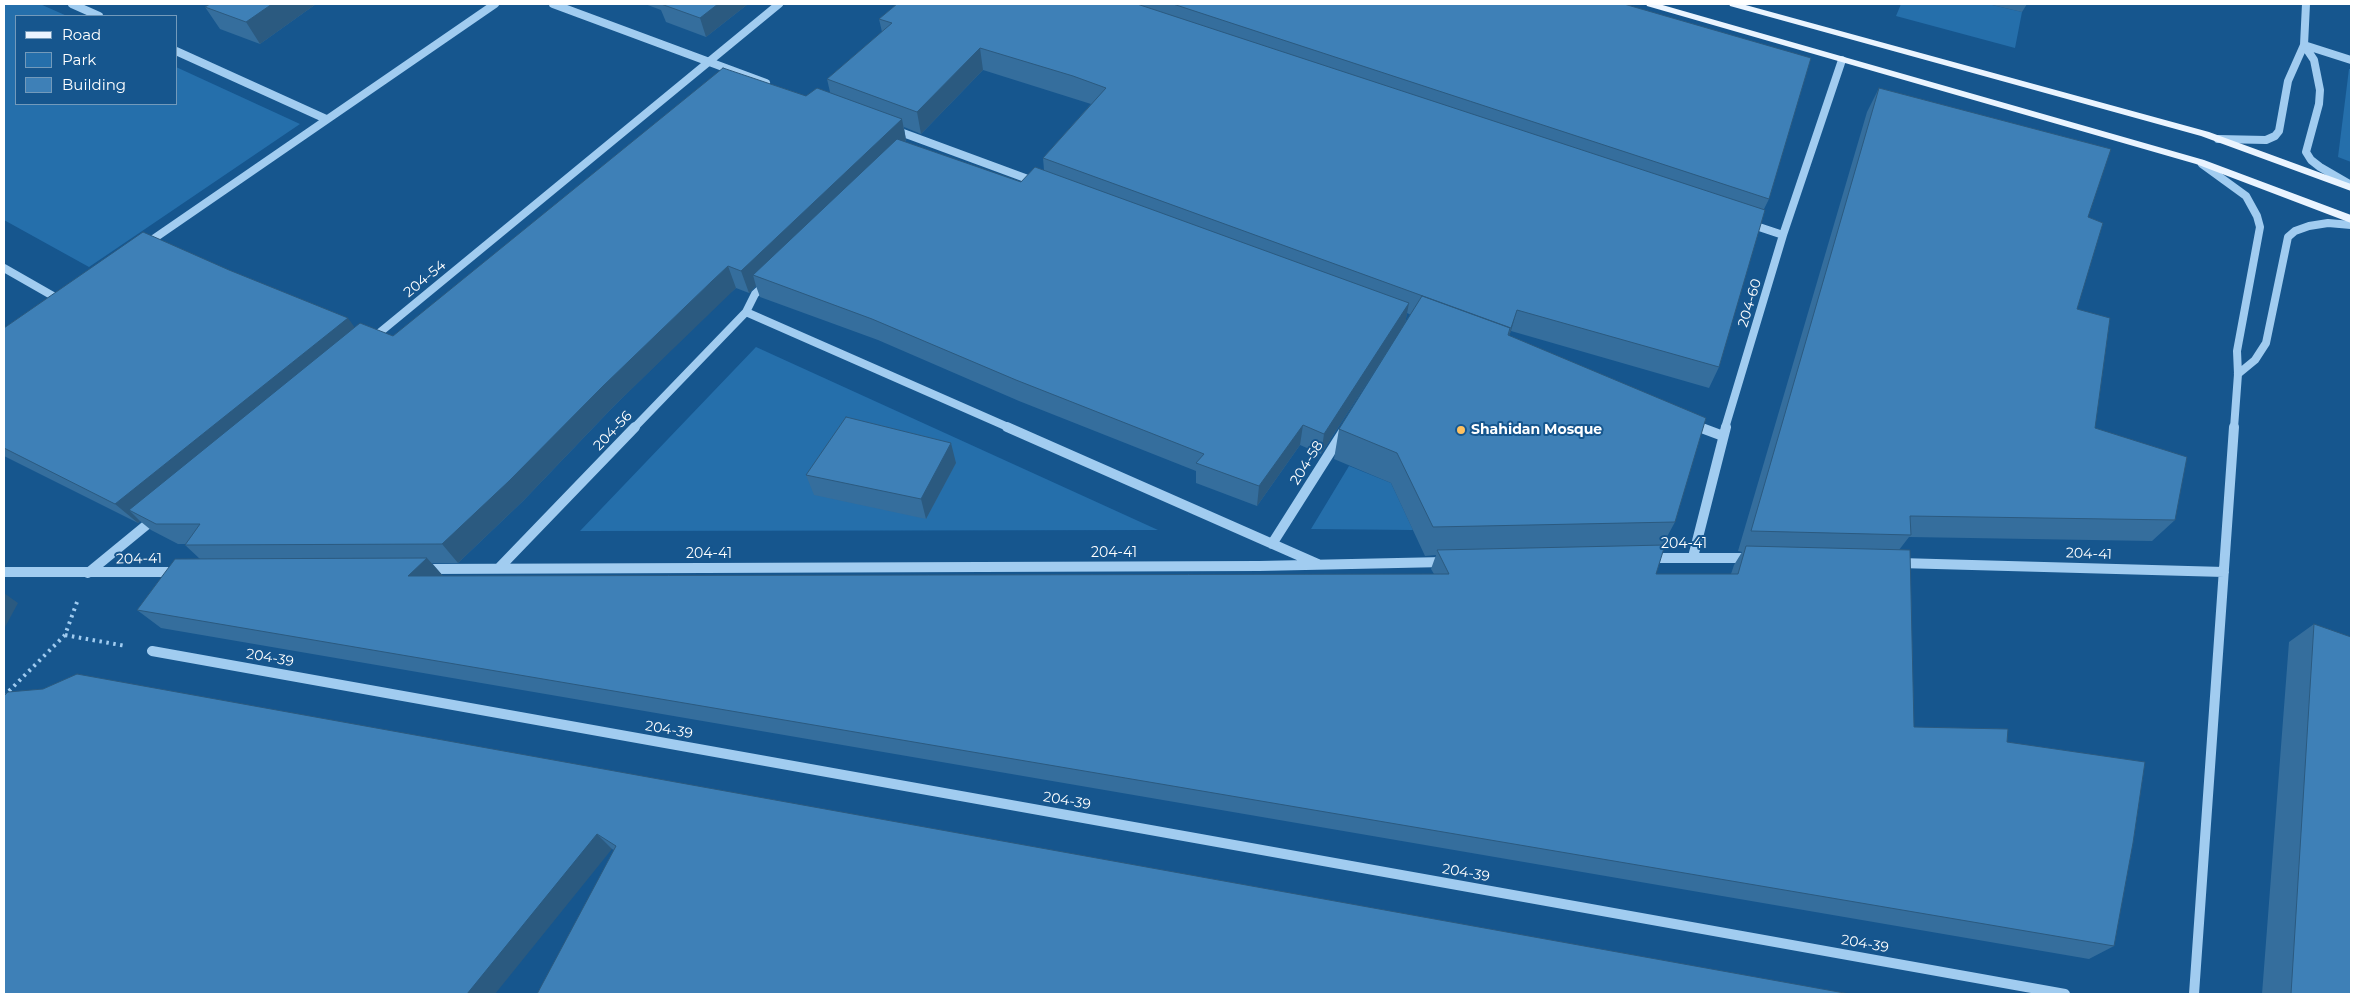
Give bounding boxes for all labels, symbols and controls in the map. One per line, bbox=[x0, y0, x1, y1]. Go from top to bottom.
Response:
legend bbox=[15, 15, 178, 105]
text: Road bbox=[62, 25, 101, 44]
text: Park bbox=[62, 50, 96, 69]
text: Building bbox=[62, 75, 126, 94]
street label: 204-54 bbox=[401, 257, 449, 301]
street label: 204-60 bbox=[1735, 277, 1765, 329]
street label: 204-56 bbox=[590, 408, 636, 454]
place label: Shahidan Mosque bbox=[1471, 422, 1602, 438]
marker: Shahidan Mosque bbox=[1455, 424, 1467, 436]
street label: 204-58 bbox=[1287, 438, 1327, 488]
street label: 204-41 bbox=[1661, 536, 1707, 552]
street label: 204-41 bbox=[1091, 545, 1137, 561]
street label: 204-41 bbox=[2066, 545, 2112, 563]
street label: 204-41 bbox=[686, 546, 732, 562]
street label: 204-41 bbox=[116, 550, 162, 568]
street label: 204-39 bbox=[245, 646, 295, 670]
street label: 204-39 bbox=[644, 718, 694, 742]
street label: 204-39 bbox=[1042, 789, 1092, 813]
street label: 204-39 bbox=[1441, 861, 1491, 885]
street label: 204-39 bbox=[1840, 932, 1890, 956]

